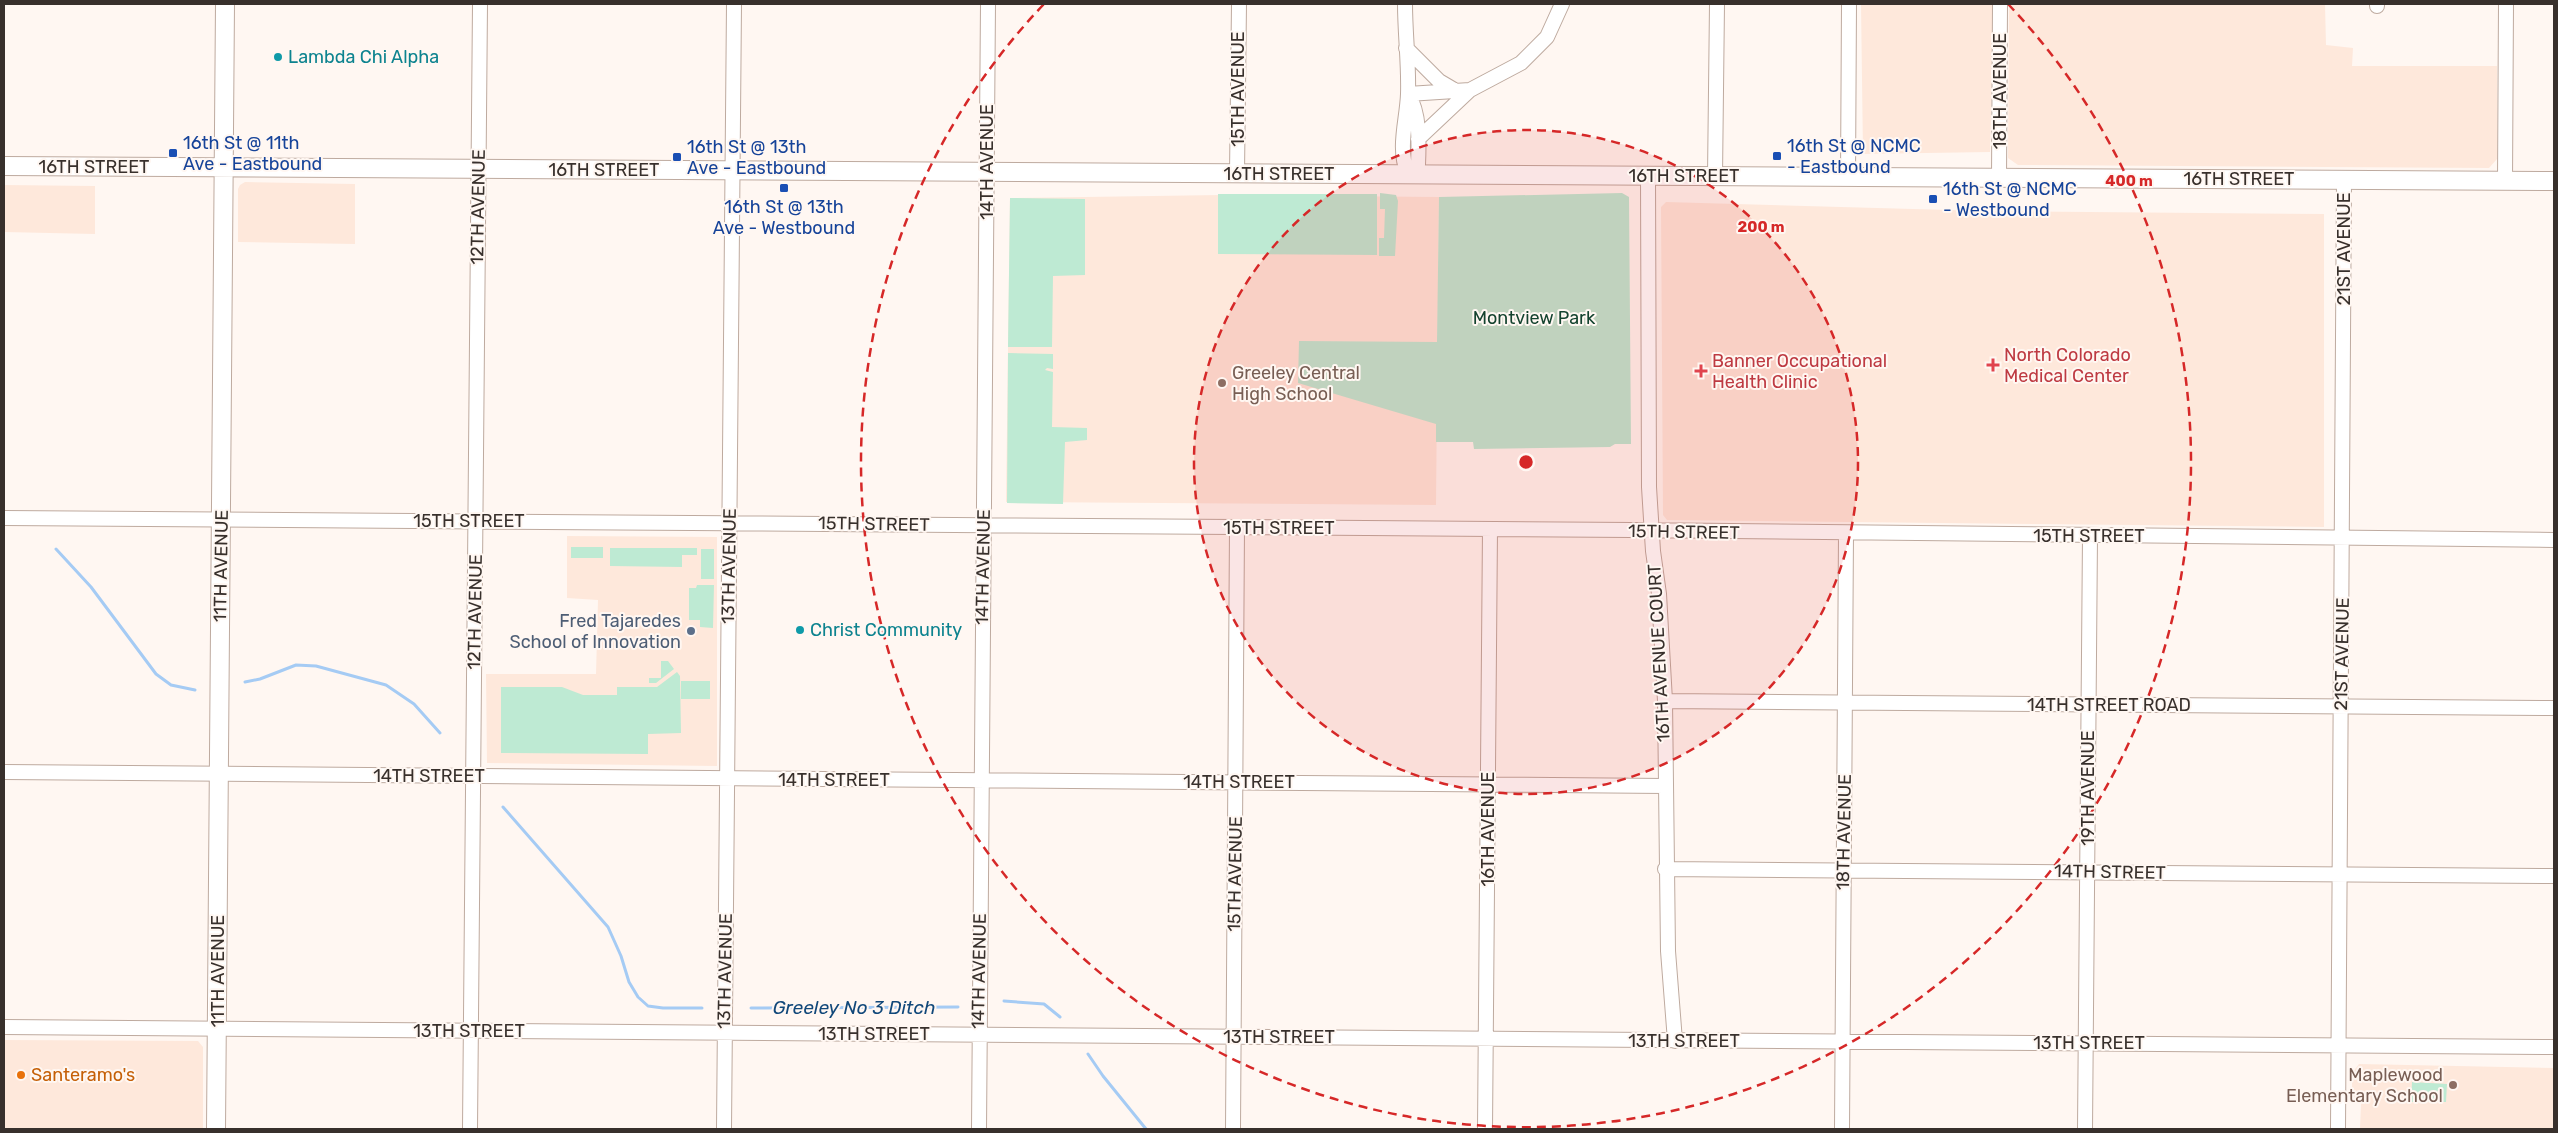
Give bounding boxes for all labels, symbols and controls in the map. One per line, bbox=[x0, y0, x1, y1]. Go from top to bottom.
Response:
street label: 15TH AVENUE bbox=[1227, 31, 1249, 147]
street label: 18TH AVENUE bbox=[1989, 33, 2011, 149]
place label: Lambda Chi Alpha bbox=[288, 46, 439, 68]
marker: Lambda Chi Alpha bbox=[272, 51, 284, 63]
street label: 14TH AVENUE bbox=[976, 104, 998, 220]
place label: 16th St @ 11th Ave - Eastbound bbox=[183, 132, 322, 175]
place label: 16th St @ NCMC - Eastbound bbox=[1787, 135, 1921, 178]
place label: 16th St @ 13th Ave - Eastbound bbox=[687, 136, 826, 179]
marker: 16th St @ 11th Ave - Eastbound bbox=[167, 147, 179, 159]
street label: 12TH AVENUE bbox=[466, 149, 490, 265]
marker: 16th St @ NCMC - Eastbound bbox=[1771, 150, 1783, 162]
marker: 16th St @ 13th Ave - Eastbound bbox=[671, 151, 683, 163]
street label: 16TH STREET bbox=[38, 156, 150, 178]
street label: 16TH STREET bbox=[548, 159, 660, 181]
street label: 16TH STREET bbox=[1223, 163, 1335, 185]
street label: 16TH STREET bbox=[1628, 165, 1740, 187]
street label: 16TH STREET bbox=[2183, 168, 2295, 190]
text: 400 m bbox=[2105, 172, 2153, 190]
place label: 16th St @ NCMC - Westbound bbox=[1943, 178, 2077, 221]
marker: 16th St @ 13th Ave - Westbound bbox=[778, 182, 790, 194]
street label: 21ST AVENUE bbox=[2333, 192, 2355, 306]
marker: 16th St @ NCMC - Westbound bbox=[1927, 193, 1939, 205]
place label: 16th St @ 13th Ave - Westbound bbox=[713, 196, 855, 239]
text: 200 m bbox=[1737, 218, 1785, 236]
park label: Montview Park bbox=[1473, 307, 1596, 329]
place label: North Colorado Medical Center bbox=[2004, 344, 2131, 387]
place label: Banner Occupational Health Clinic bbox=[1712, 350, 1887, 393]
marker: North Colorado Medical Center bbox=[1986, 358, 2000, 372]
place label: Greeley Central High School bbox=[1232, 362, 1360, 405]
marker: Banner Occupational Health Clinic bbox=[1694, 364, 1708, 378]
marker: Greeley Central High School bbox=[1216, 377, 1228, 389]
centre of rings bbox=[1517, 453, 1535, 471]
street label: 13TH AVENUE bbox=[717, 508, 741, 624]
street label: 14TH AVENUE bbox=[971, 509, 995, 625]
street label: 11TH AVENUE bbox=[209, 510, 233, 622]
street label: 15TH STREET bbox=[413, 510, 525, 532]
street label: 15TH STREET bbox=[818, 512, 930, 536]
street label: 15TH STREET bbox=[1223, 517, 1335, 539]
street label: 15TH STREET bbox=[1628, 520, 1740, 544]
street label: 15TH STREET bbox=[2033, 525, 2145, 547]
street label: 12TH AVENUE bbox=[463, 554, 487, 670]
street label: 16TH AVENUE COURT bbox=[1643, 563, 1675, 743]
street label: 21ST AVENUE bbox=[2330, 597, 2354, 711]
place label: Fred Tajaredes School of Innovation bbox=[509, 610, 681, 653]
place label: Christ Community bbox=[810, 619, 962, 641]
marker: Christ Community bbox=[794, 624, 806, 636]
marker: Fred Tajaredes School of Innovation bbox=[685, 625, 697, 637]
street label: 14TH STREET ROAD bbox=[2027, 694, 2191, 716]
street label: 19TH AVENUE bbox=[2077, 730, 2099, 846]
street label: 14TH STREET bbox=[373, 765, 485, 787]
street label: 14TH STREET bbox=[778, 769, 890, 791]
street label: 14TH STREET bbox=[1183, 771, 1295, 793]
street label: 16TH AVENUE bbox=[1477, 772, 1499, 886]
street label: 18TH AVENUE bbox=[1832, 774, 1856, 890]
street label: 15TH AVENUE bbox=[1223, 816, 1247, 932]
street label: 14TH STREET bbox=[2054, 860, 2166, 884]
street label: 13TH AVENUE bbox=[713, 913, 737, 1029]
street label: 14TH AVENUE bbox=[967, 913, 991, 1029]
street label: 11TH AVENUE bbox=[207, 915, 229, 1027]
water label: Greeley No 3 Ditch bbox=[773, 996, 935, 1019]
street label: 13TH STREET bbox=[413, 1020, 525, 1042]
street label: 13TH STREET bbox=[818, 1023, 930, 1045]
street label: 13TH STREET bbox=[1223, 1026, 1335, 1048]
street label: 13TH STREET bbox=[1628, 1030, 1740, 1052]
street label: 13TH STREET bbox=[2033, 1032, 2145, 1054]
place label: Santeramo's bbox=[31, 1064, 135, 1086]
place label: Maplewood Elementary School bbox=[2286, 1064, 2443, 1107]
marker: Santeramo's bbox=[15, 1069, 27, 1081]
marker: Maplewood Elementary School bbox=[2447, 1079, 2459, 1091]

